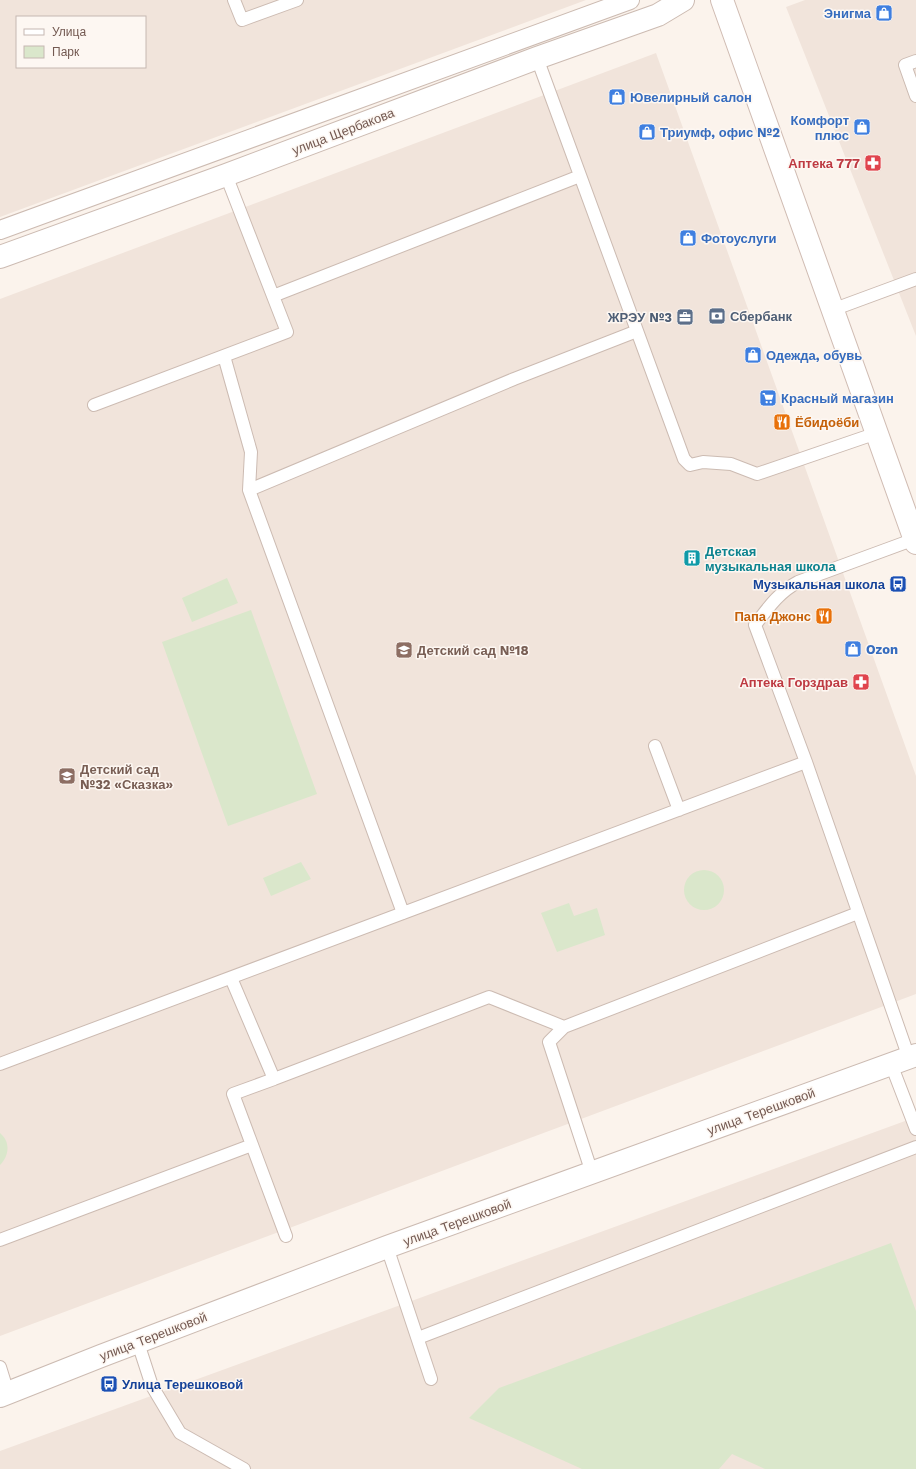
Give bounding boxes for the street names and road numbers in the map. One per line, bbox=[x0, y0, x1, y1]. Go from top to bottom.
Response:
street label: улица Щербакова bbox=[290, 105, 397, 158]
street label: улица Терешковой bbox=[705, 1085, 817, 1138]
street label: улица Терешковой bbox=[401, 1196, 513, 1249]
street label: улица Терешковой bbox=[97, 1309, 209, 1364]

